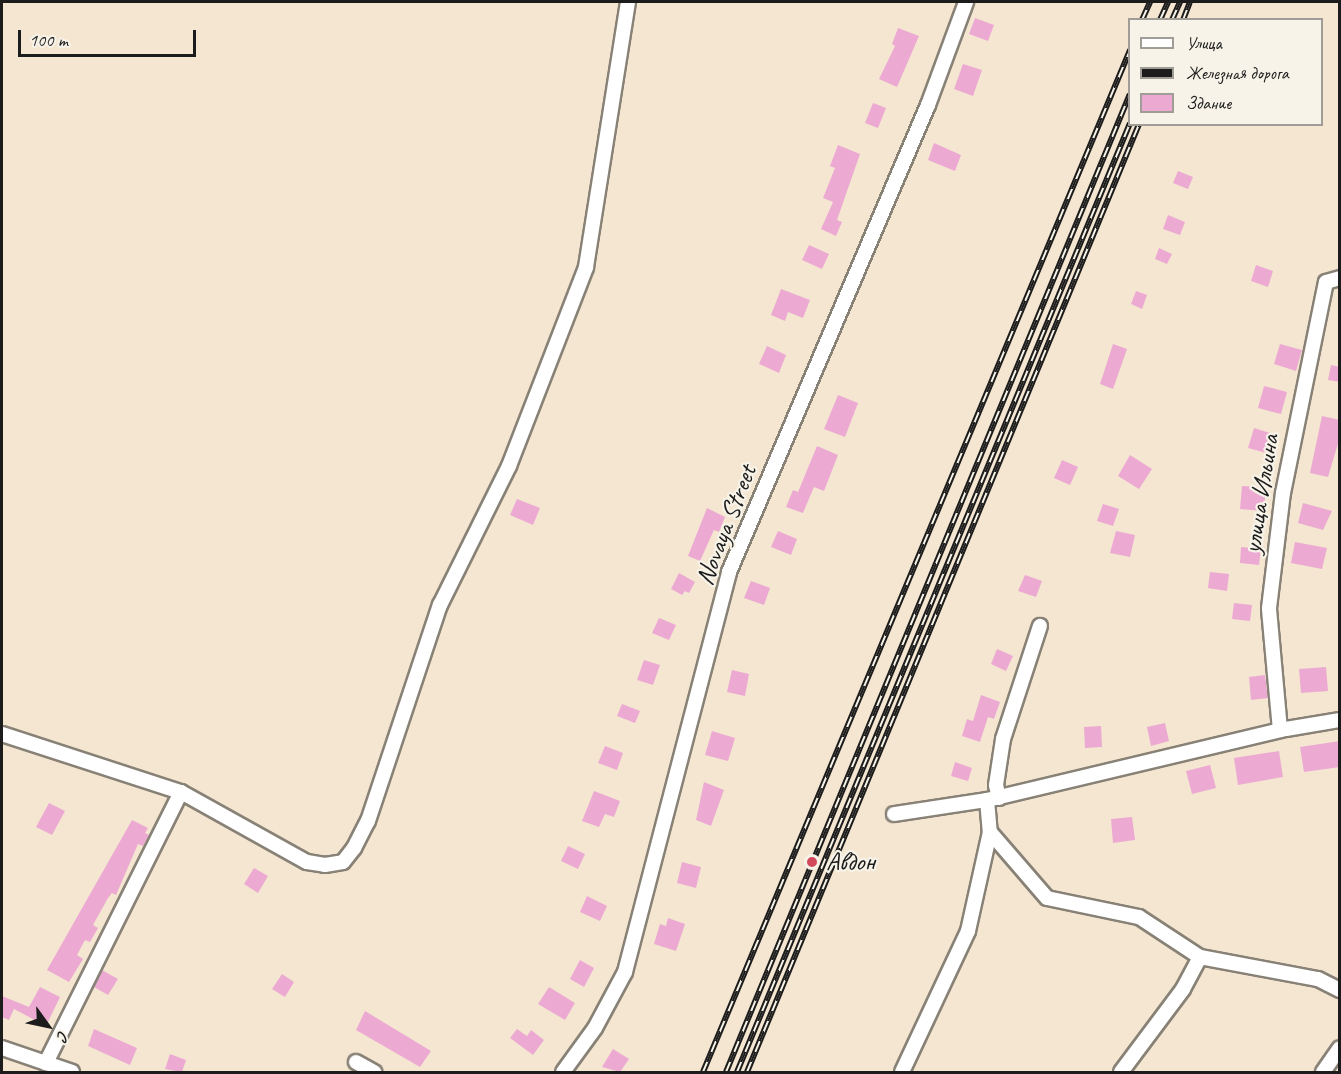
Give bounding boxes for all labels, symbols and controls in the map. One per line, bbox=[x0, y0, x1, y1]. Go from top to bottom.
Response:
scale bar bbox=[21, 18, 200, 56]
legend bbox=[1128, 18, 1323, 126]
text: 100 m bbox=[29, 29, 68, 51]
text: Улица bbox=[1186, 32, 1222, 54]
text: Железная дорога bbox=[1186, 62, 1289, 84]
text: Здание bbox=[1186, 92, 1231, 114]
street label: улица Ильина bbox=[1236, 432, 1286, 556]
street label: Novaya Street bbox=[689, 460, 763, 590]
place label: Авдон bbox=[826, 846, 875, 878]
marker: Авдон bbox=[803, 853, 821, 871]
north arrow bbox=[18, 996, 78, 1056]
text: С bbox=[53, 1027, 74, 1045]

